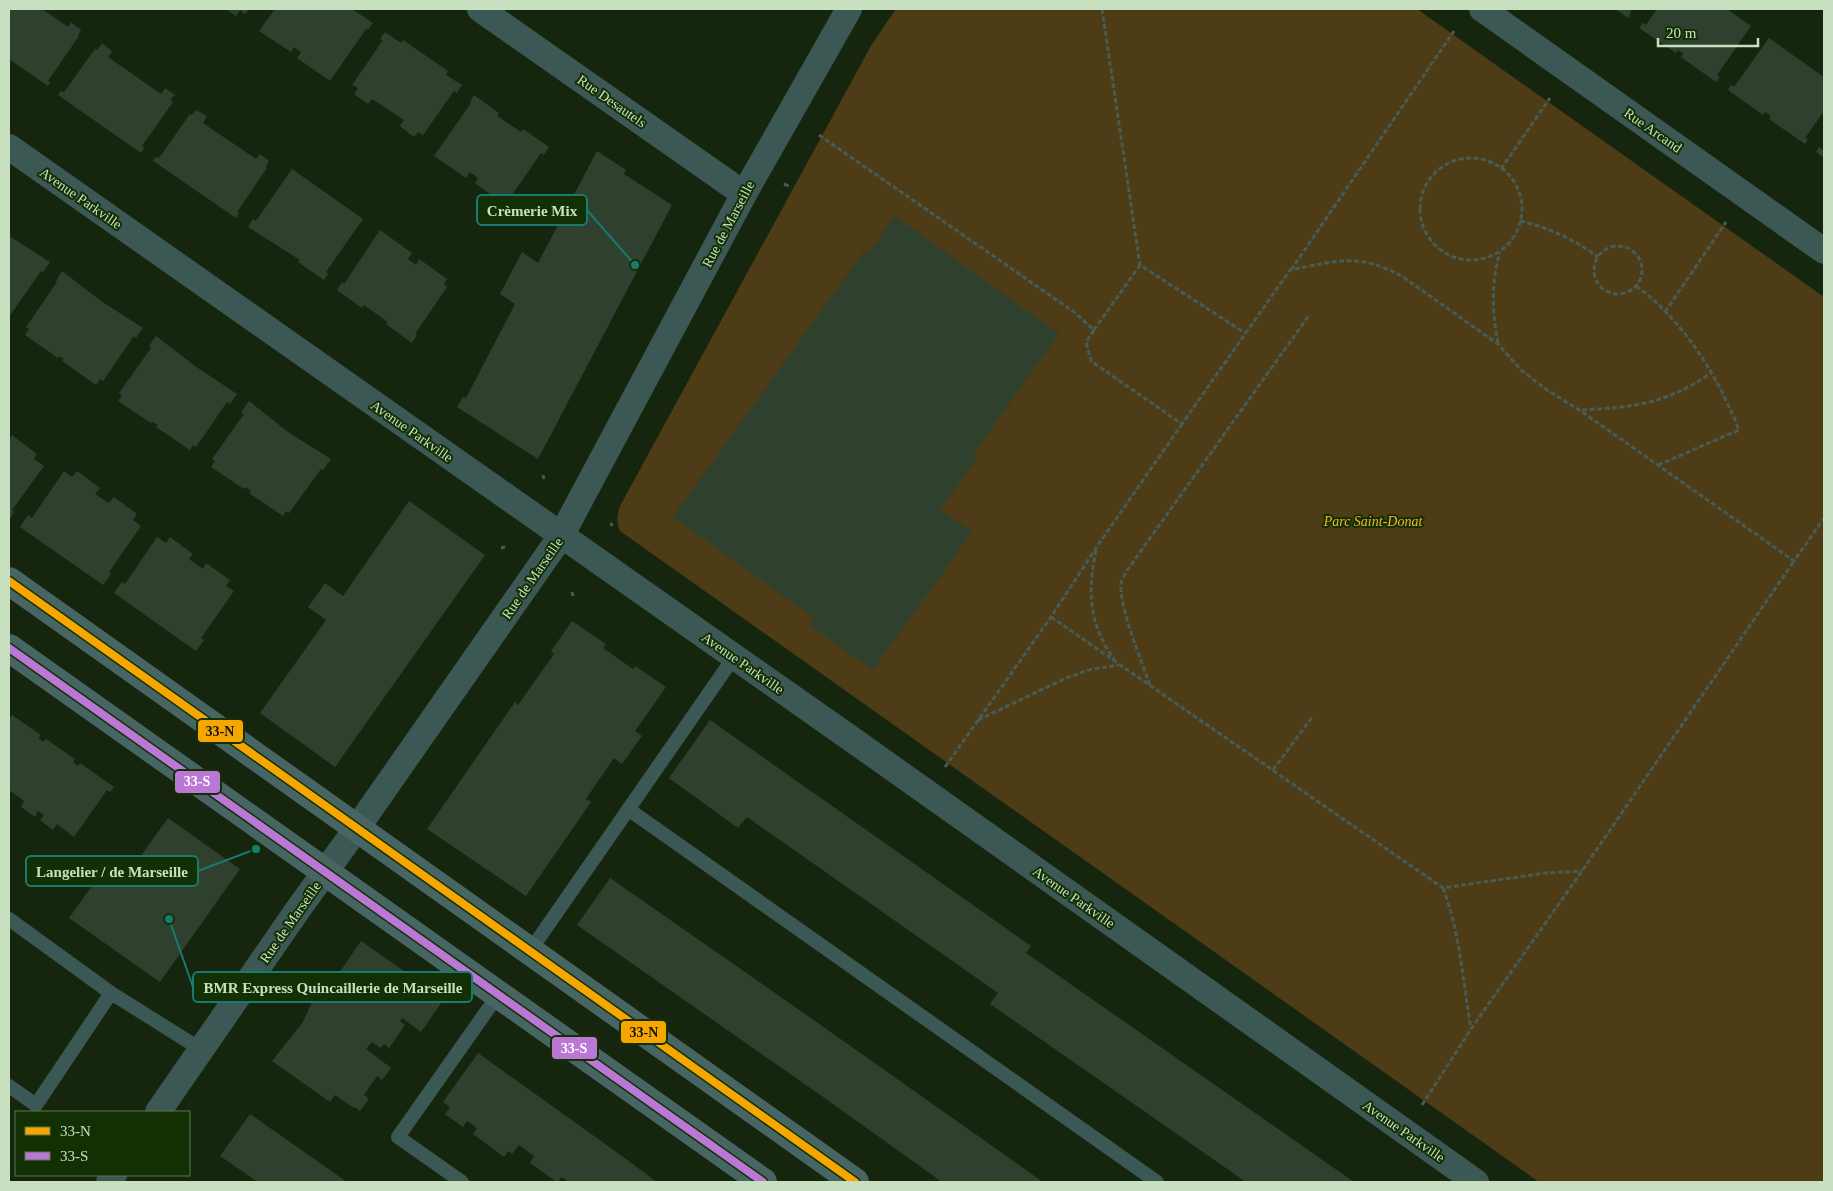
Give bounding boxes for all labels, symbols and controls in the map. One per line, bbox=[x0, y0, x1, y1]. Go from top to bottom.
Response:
scale bar bbox=[1658, 15, 1758, 47]
text: 20 m bbox=[1666, 25, 1697, 41]
street label: Rue Desautels bbox=[574, 72, 649, 131]
street label: Rue Arcand bbox=[1621, 105, 1684, 156]
street label: Avenue Parkville bbox=[37, 165, 125, 232]
street label: Rue de Marseille bbox=[699, 178, 758, 270]
callout: Crèmerie Mix bbox=[477, 195, 587, 225]
text: Crèmerie Mix bbox=[487, 203, 578, 219]
street label: Avenue Parkville bbox=[368, 398, 456, 465]
park label: Parc Saint-Donat bbox=[1323, 514, 1423, 529]
street label: Rue de Marseille bbox=[499, 535, 566, 622]
street label: Avenue Parkville bbox=[699, 630, 787, 697]
line badge: 33-N bbox=[197, 719, 244, 743]
text: 33-N bbox=[206, 724, 234, 739]
line badge: 33-S bbox=[174, 770, 221, 794]
text: 33-S bbox=[184, 774, 210, 789]
callout: Langelier / de Marseille bbox=[26, 856, 198, 886]
text: Langelier / de Marseille bbox=[36, 864, 188, 880]
street label: Avenue Parkville bbox=[1030, 864, 1118, 931]
street label: Rue de Marseille bbox=[257, 879, 324, 966]
callout: BMR Express Quincaillerie de Marseille bbox=[193, 972, 472, 1002]
text: BMR Express Quincaillerie de Marseille bbox=[204, 980, 463, 996]
line badge: 33-N bbox=[620, 1020, 667, 1044]
text: 33-N bbox=[630, 1025, 658, 1040]
line badge: 33-S bbox=[551, 1036, 598, 1060]
text: 33-S bbox=[561, 1041, 587, 1056]
street label: Avenue Parkville bbox=[1360, 1098, 1448, 1165]
legend bbox=[15, 1111, 190, 1176]
text: 33-N bbox=[60, 1123, 91, 1139]
text: 33-S bbox=[60, 1148, 88, 1164]

